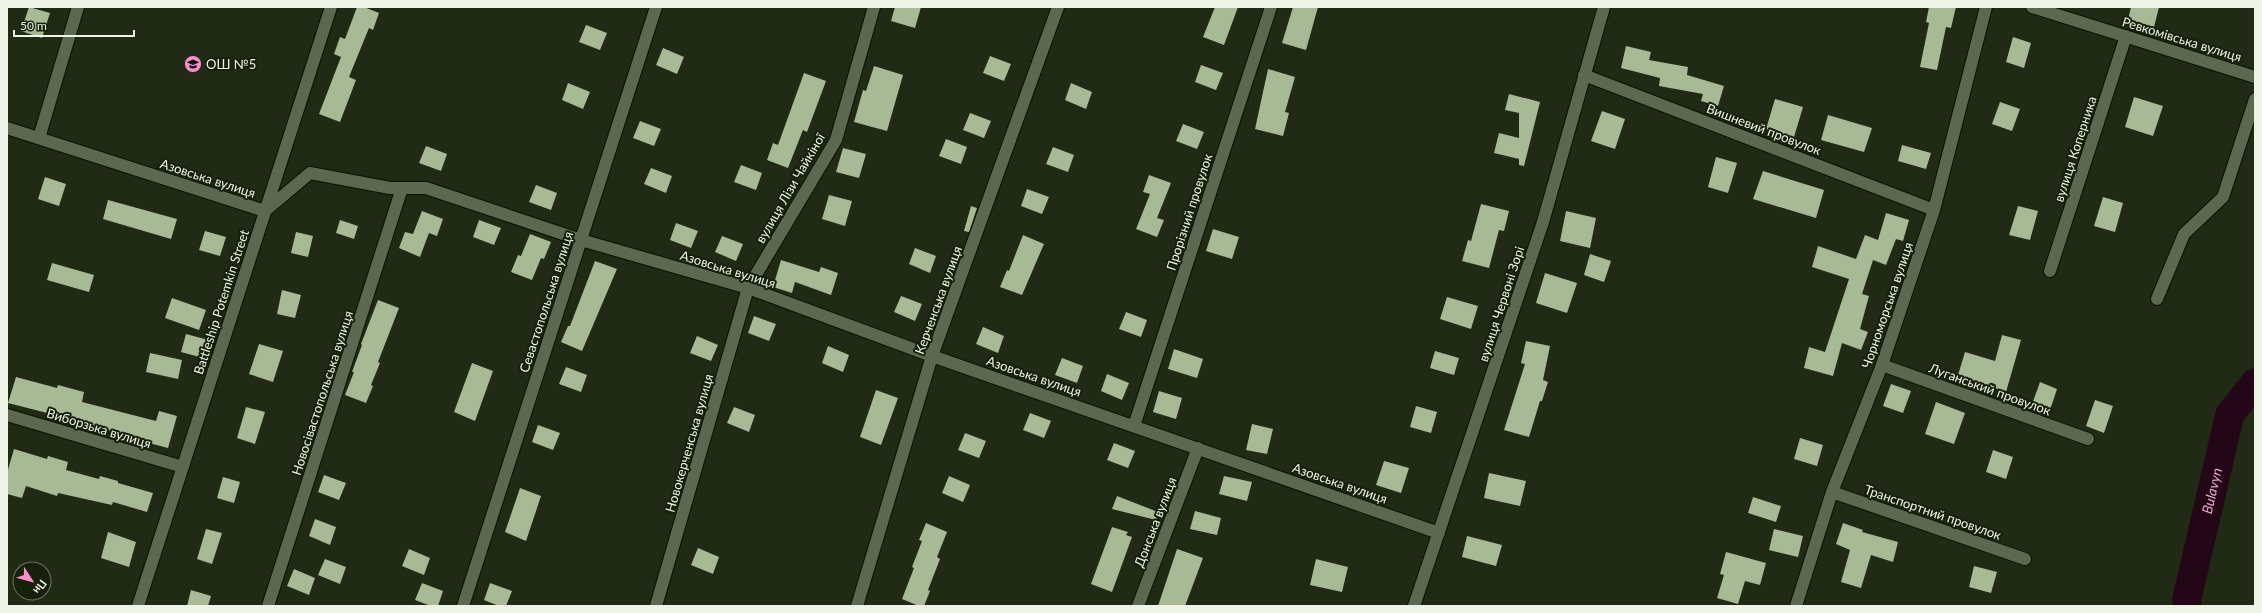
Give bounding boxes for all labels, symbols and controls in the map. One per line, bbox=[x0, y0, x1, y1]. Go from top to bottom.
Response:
scale bar bbox=[14, 12, 134, 38]
street label: Ревкомівська вулиця bbox=[2120, 13, 2244, 65]
text: 50 m bbox=[20, 18, 47, 33]
school or university icon: ОШ №5 bbox=[183, 54, 203, 74]
place label: ОШ №5 bbox=[206, 56, 256, 72]
street label: вулиця Коперника bbox=[2050, 94, 2100, 204]
street label: Вишневий провулок bbox=[1704, 100, 1824, 158]
street label: вулиця Лізи Чайкіної bbox=[752, 129, 828, 246]
street label: Прорізний провулок bbox=[1163, 151, 1216, 273]
street label: Азовська вулиця bbox=[158, 155, 258, 201]
street label: Battleship Potemkin Street bbox=[190, 227, 252, 377]
street label: Севастопольська вулиця bbox=[516, 230, 576, 374]
street label: Чорноморська вулиця bbox=[1858, 240, 1916, 370]
street label: Керченська вулиця bbox=[911, 244, 965, 356]
street label: вулиця Червоні Зорі bbox=[1475, 244, 1527, 364]
street label: Азовська вулиця bbox=[678, 247, 778, 291]
street label: Новосівастопольська вулиця bbox=[288, 309, 356, 477]
street label: Азовська вулиця bbox=[985, 352, 1083, 400]
street label: Луганський провулок bbox=[1926, 359, 2053, 419]
street label: Новокерченська вулиця bbox=[662, 372, 716, 514]
street label: Виборзька вулиця bbox=[45, 405, 153, 451]
street label: Азовська вулиця bbox=[1291, 459, 1389, 507]
water label: Bulavyn bbox=[2198, 466, 2225, 516]
street label: Донська вулиця bbox=[1130, 475, 1180, 569]
street label: Транспортний провулок bbox=[1863, 481, 2004, 543]
north arrow bbox=[12, 561, 52, 601]
text: Пн bbox=[31, 578, 50, 597]

